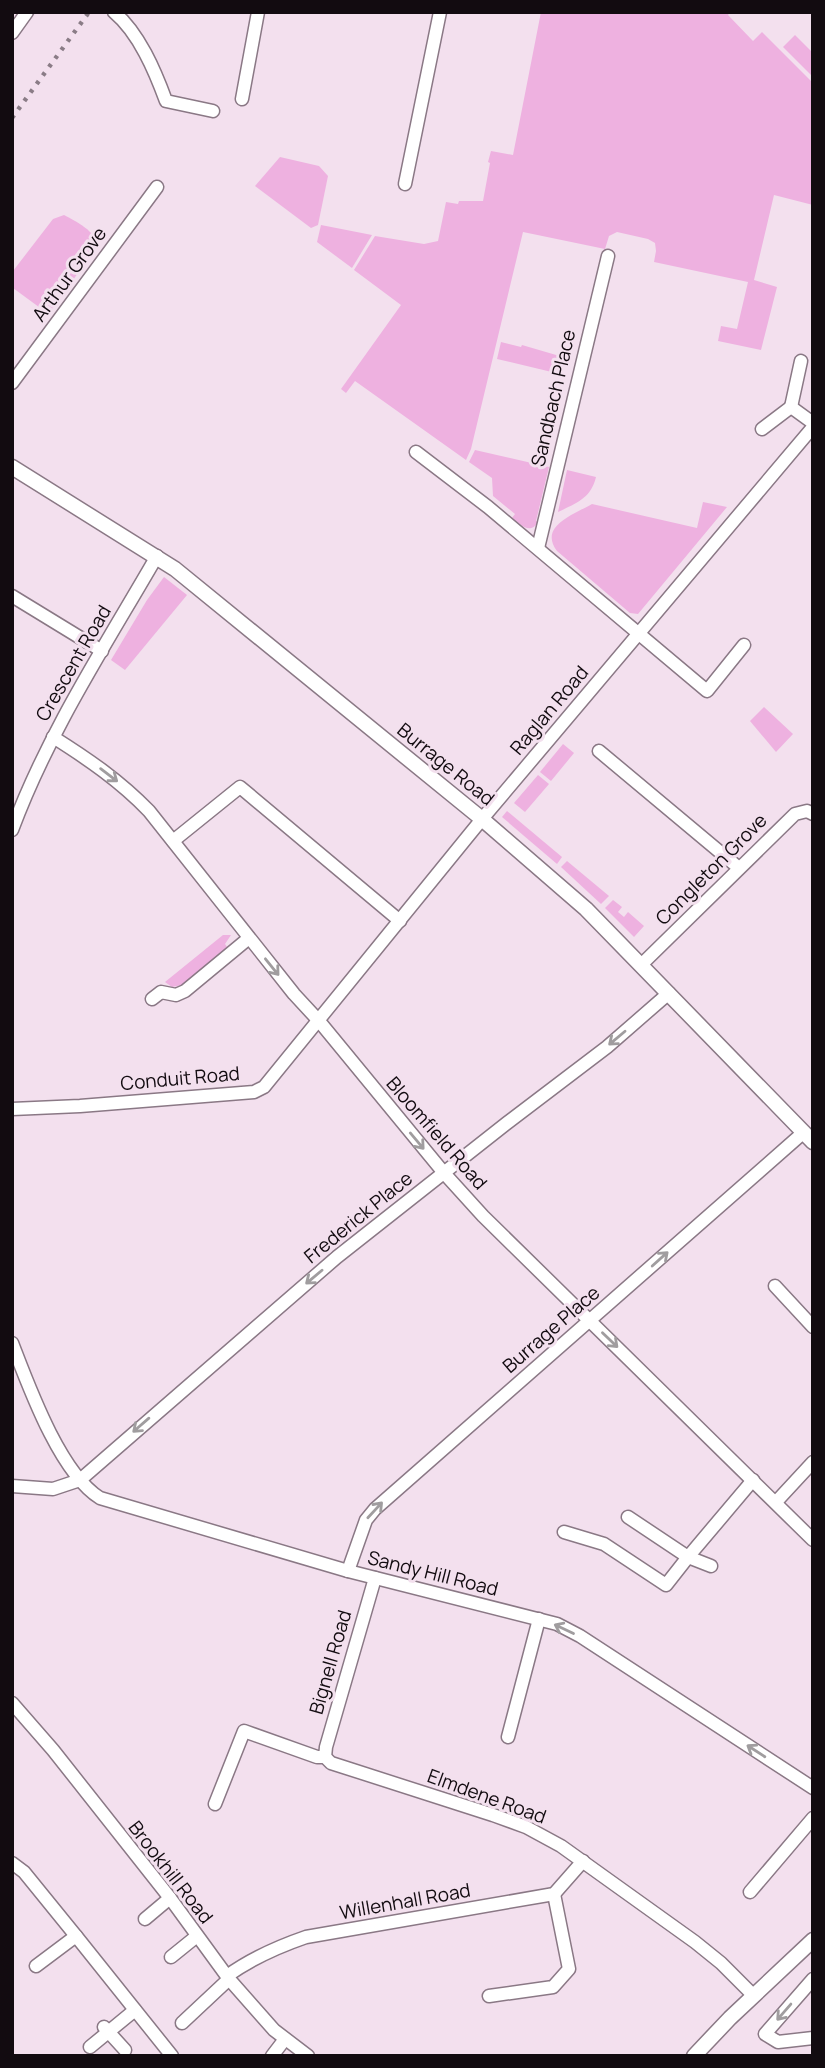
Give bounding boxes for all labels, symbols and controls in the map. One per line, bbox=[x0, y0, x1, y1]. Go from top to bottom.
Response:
street label: Arthur Grove bbox=[26, 221, 112, 327]
street label: Sandbach Place bbox=[525, 327, 581, 469]
street label: Crescent Road bbox=[29, 600, 117, 726]
street label: Raglan Road bbox=[504, 660, 594, 760]
street label: Burrage Road bbox=[392, 717, 500, 811]
one-way arrow bbox=[99, 768, 118, 782]
street label: Congleton Grove bbox=[650, 808, 772, 930]
one-way arrow bbox=[264, 957, 279, 975]
one-way arrow bbox=[609, 1030, 627, 1046]
street label: Conduit Road bbox=[119, 1060, 241, 1096]
street label: Bloomfield Road bbox=[381, 1071, 493, 1195]
one-way arrow bbox=[409, 1132, 425, 1150]
street label: Frederick Place bbox=[298, 1165, 418, 1269]
one-way arrow bbox=[651, 1251, 669, 1267]
one-way arrow bbox=[305, 1269, 323, 1285]
street label: Burrage Place bbox=[497, 1280, 605, 1378]
one-way arrow bbox=[601, 1331, 618, 1348]
one-way arrow bbox=[133, 1417, 151, 1433]
one-way arrow bbox=[367, 1501, 384, 1518]
street label: Sandy Hill Road bbox=[365, 1544, 501, 1602]
street label: Bignell Road bbox=[303, 1607, 357, 1717]
one-way arrow bbox=[554, 1621, 575, 1635]
one-way arrow bbox=[746, 1744, 766, 1758]
street label: Elmdene Road bbox=[424, 1762, 550, 1830]
street label: Brookhill Road bbox=[123, 1815, 219, 1929]
street label: Willenhall Road bbox=[338, 1877, 472, 1925]
one-way arrow bbox=[776, 2003, 792, 2021]

